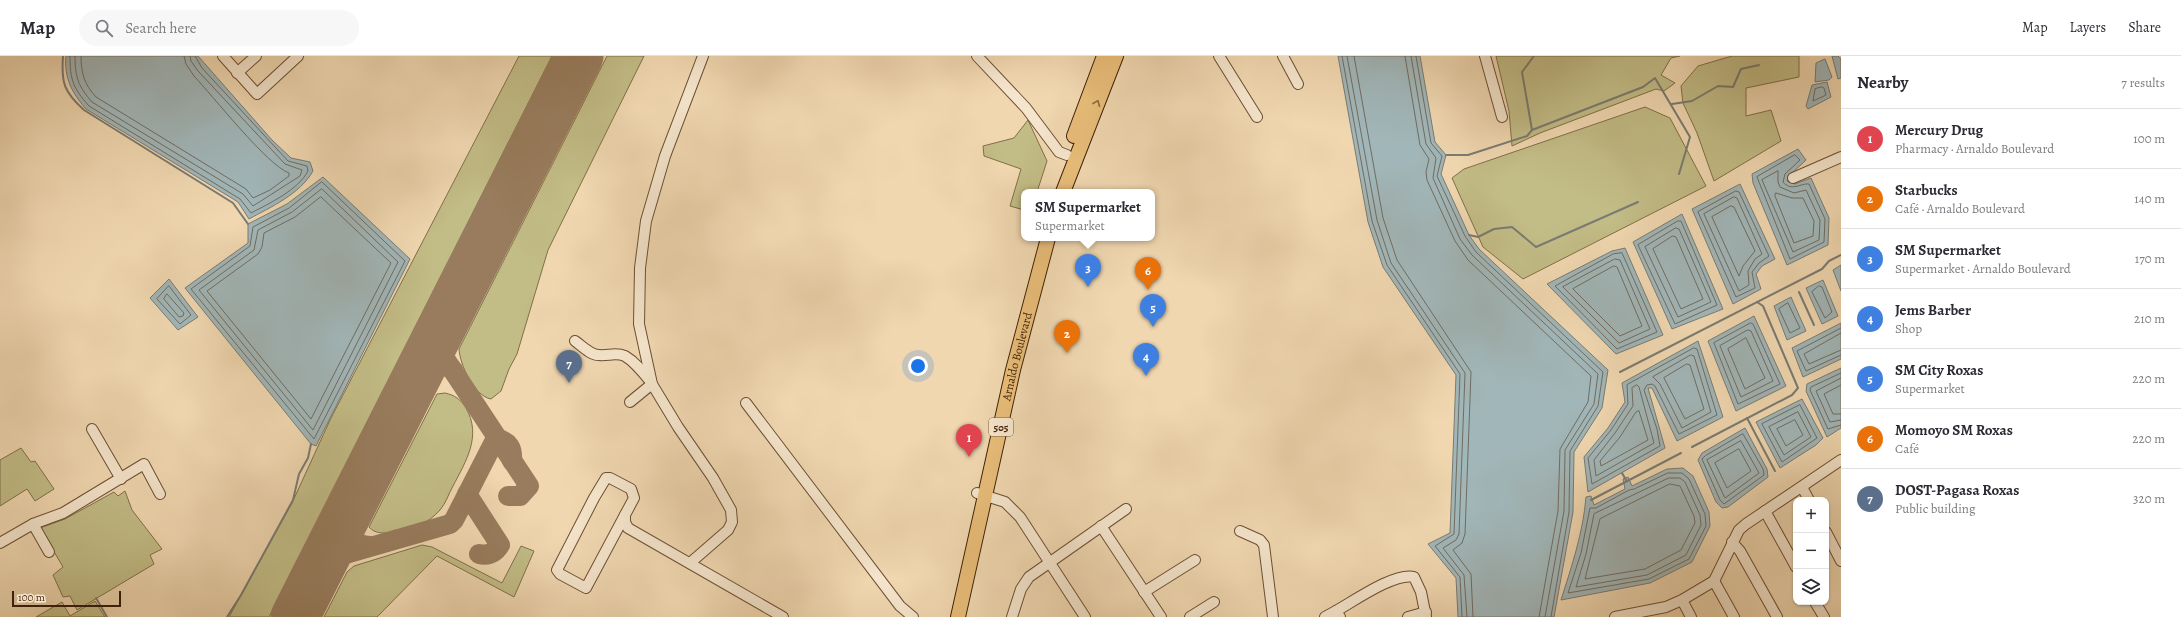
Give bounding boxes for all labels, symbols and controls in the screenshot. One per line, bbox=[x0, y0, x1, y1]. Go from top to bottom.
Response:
search box bbox=[79, 10, 359, 46]
text: Map bbox=[20, 15, 55, 41]
icon: search bbox=[93, 17, 115, 39]
text: Search here bbox=[125, 18, 197, 38]
text: Map bbox=[2022, 18, 2048, 37]
text: Layers bbox=[2070, 18, 2106, 37]
text: Share bbox=[2128, 18, 2161, 37]
text: Nearby bbox=[1857, 71, 1908, 94]
text: 7 results bbox=[2121, 74, 2165, 91]
one-way arrow bbox=[1093, 100, 1101, 107]
text: Mercury Drug bbox=[1895, 120, 1983, 140]
text: 1 bbox=[1868, 130, 1872, 147]
text: 100 m bbox=[2133, 130, 2165, 147]
text: Pharmacy · Arnaldo Boulevard bbox=[1895, 140, 2054, 157]
text: Starbucks bbox=[1895, 180, 1958, 200]
popup bbox=[1021, 189, 1155, 241]
text: 2 bbox=[1867, 190, 1873, 207]
text: 140 m bbox=[2134, 190, 2165, 207]
text: SM Supermarket bbox=[1035, 197, 1141, 217]
text: Café · Arnaldo Boulevard bbox=[1895, 200, 2025, 217]
text: Supermarket bbox=[1035, 217, 1105, 234]
text: SM Supermarket bbox=[1895, 240, 2001, 260]
text: 3 bbox=[1867, 250, 1873, 267]
text: 170 m bbox=[2135, 250, 2165, 267]
pin: 3 bbox=[1075, 254, 1101, 287]
pin: 6 bbox=[1135, 257, 1161, 290]
text: Supermarket · Arnaldo Boulevard bbox=[1895, 260, 2071, 277]
pin: 5 bbox=[1140, 294, 1166, 327]
text: Jems Barber bbox=[1895, 300, 1971, 320]
street label: Arnaldo Boulevard bbox=[998, 310, 1036, 403]
text: 4 bbox=[1867, 310, 1873, 327]
text: 210 m bbox=[2134, 310, 2165, 327]
pin: 2 bbox=[1054, 320, 1080, 353]
text: Shop bbox=[1895, 320, 1922, 337]
pin: 4 bbox=[1133, 343, 1159, 376]
pin: 7 bbox=[556, 350, 582, 383]
your location bbox=[908, 356, 928, 376]
text: SM City Roxas bbox=[1895, 360, 1983, 380]
text: 5 bbox=[1867, 370, 1873, 387]
text: 220 m bbox=[2132, 370, 2165, 387]
text: Supermarket bbox=[1895, 380, 1965, 397]
road number: 505 bbox=[989, 418, 1013, 436]
text: Momoyo SM Roxas bbox=[1895, 420, 2013, 440]
pin: 1 bbox=[956, 424, 982, 457]
text: 6 bbox=[1867, 430, 1873, 447]
text: 220 m bbox=[2132, 430, 2165, 447]
text: Café bbox=[1895, 440, 1919, 457]
text: DOST-Pagasa Roxas bbox=[1895, 480, 2019, 500]
text: 7 bbox=[1867, 490, 1873, 507]
text: 320 m bbox=[2133, 490, 2165, 507]
map controls bbox=[1793, 497, 1829, 605]
button: + bbox=[1793, 497, 1829, 533]
text: Public building bbox=[1895, 500, 1975, 517]
button: − bbox=[1793, 533, 1829, 569]
button: layers bbox=[1793, 569, 1829, 605]
scale bar bbox=[12, 589, 121, 608]
text: 100 m bbox=[18, 590, 45, 605]

